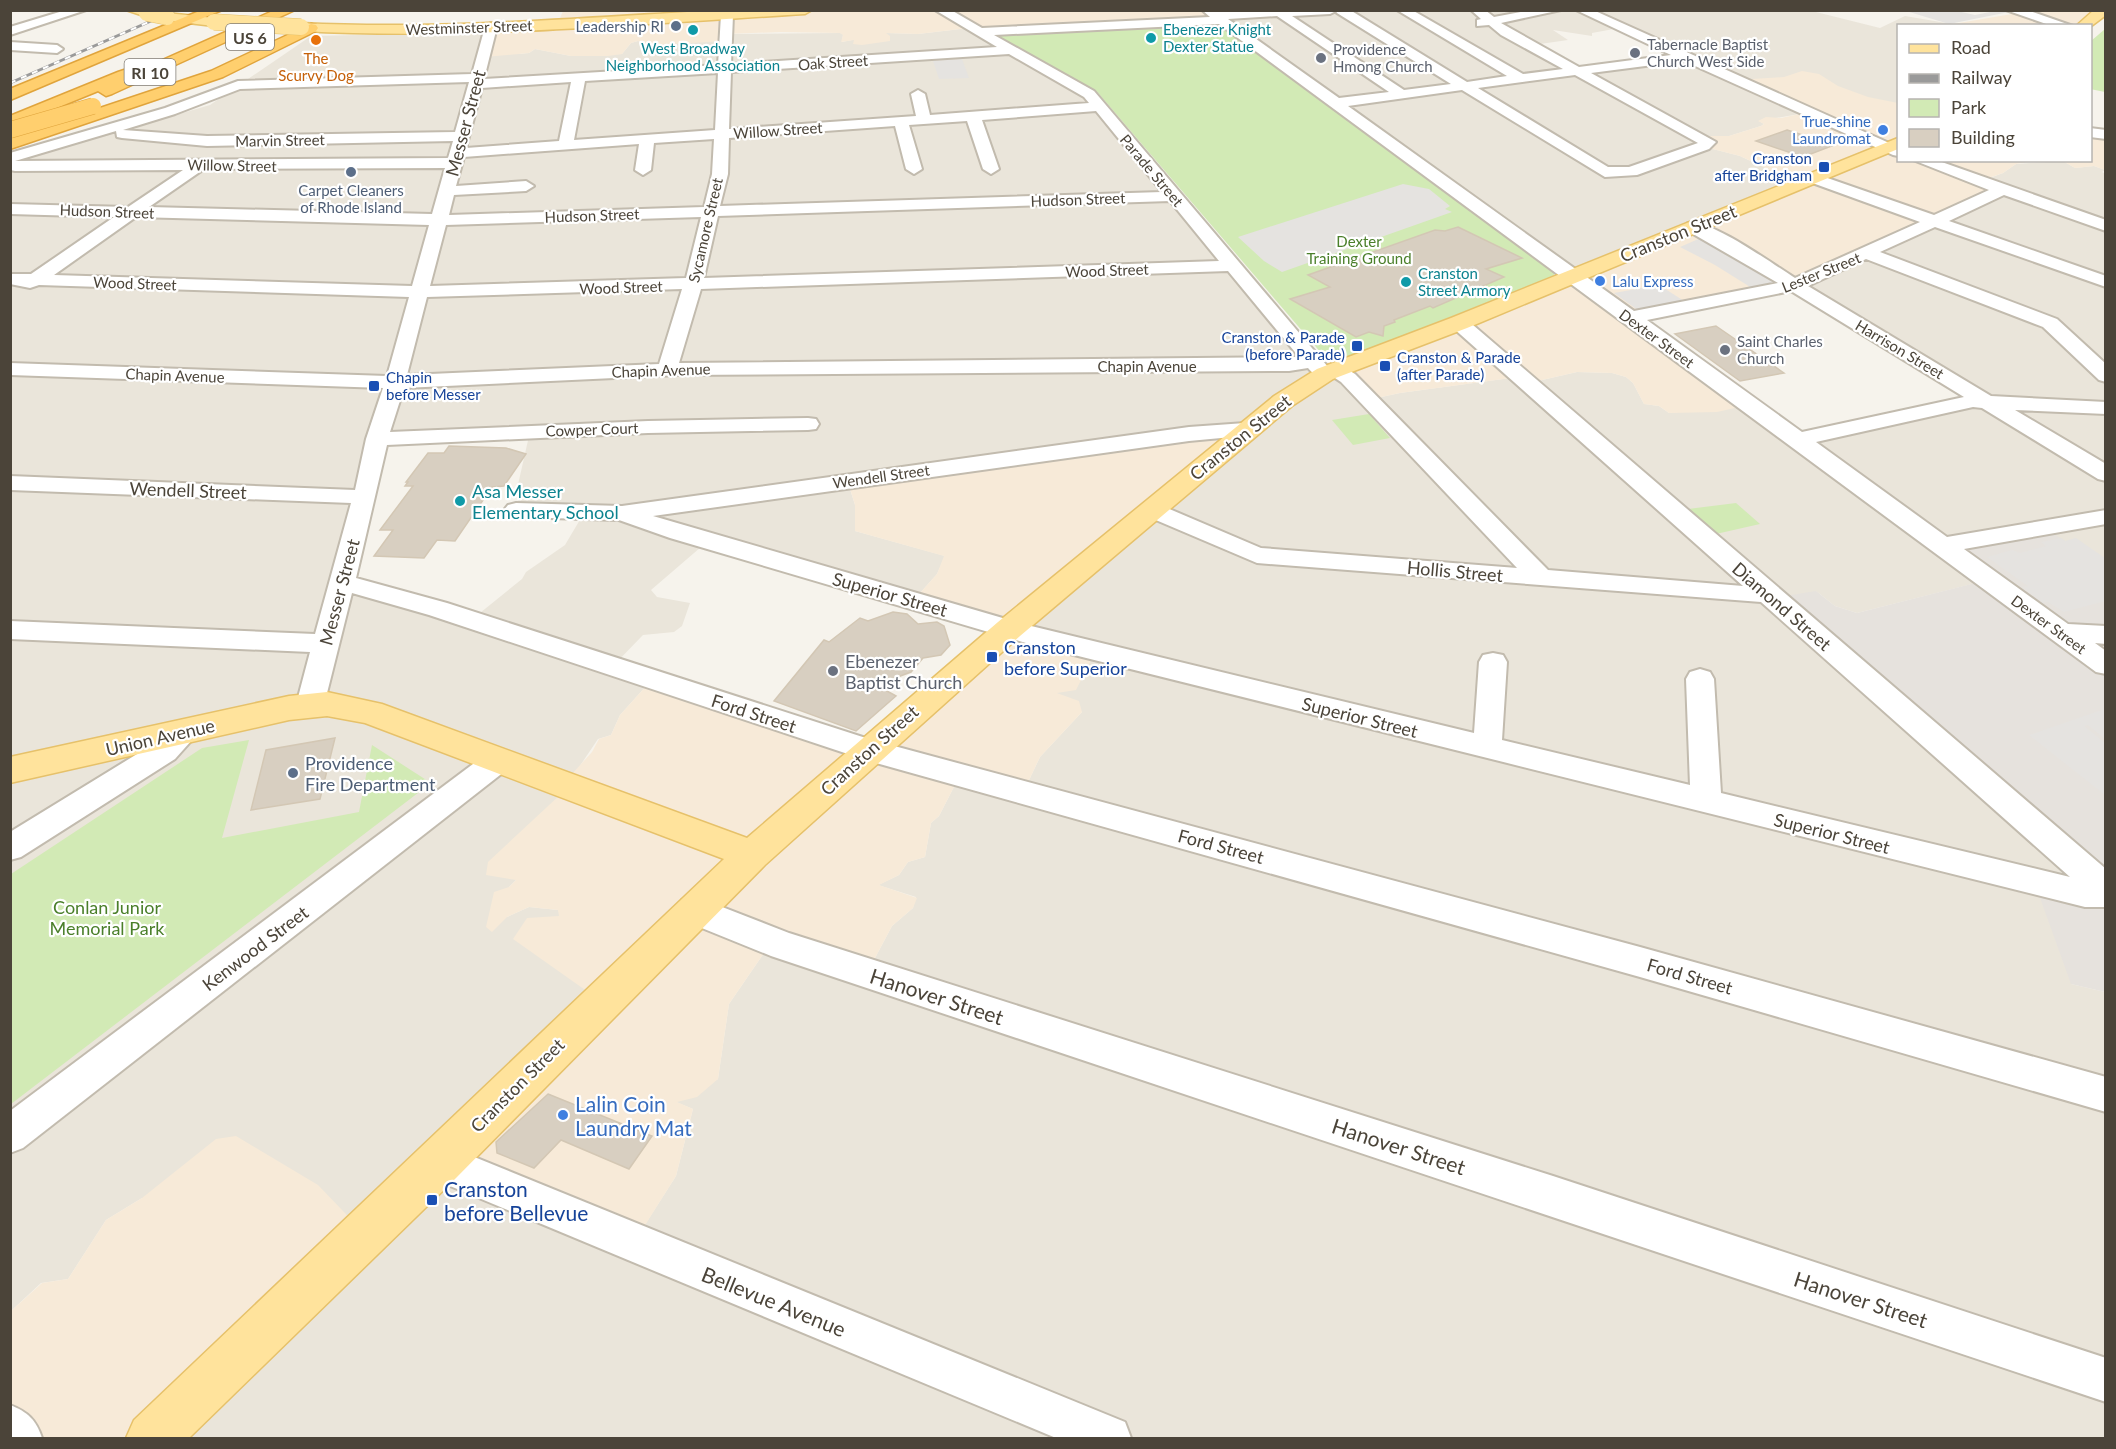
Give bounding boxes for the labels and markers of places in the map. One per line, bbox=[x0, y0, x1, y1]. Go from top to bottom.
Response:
place label: Leadership RI bbox=[575, 17, 664, 35]
marker: Leadership RI bbox=[669, 19, 683, 33]
place label: Ebenezer Knight Dexter Statue bbox=[1163, 20, 1272, 55]
marker: West Broadway Neighborhood Association bbox=[686, 23, 700, 37]
marker: Ebenezer Knight Dexter Statue bbox=[1144, 31, 1158, 45]
marker: The Scurvy Dog bbox=[309, 33, 323, 47]
place label: Tabernacle Baptist Church West Side bbox=[1647, 35, 1769, 70]
place label: West Broadway Neighborhood Association bbox=[606, 39, 780, 74]
place label: Providence Hmong Church bbox=[1333, 40, 1433, 75]
marker: Tabernacle Baptist Church West Side bbox=[1628, 46, 1642, 60]
place label: The Scurvy Dog bbox=[278, 49, 354, 84]
marker: Providence Hmong Church bbox=[1314, 51, 1328, 65]
place label: True-shine Laundromat bbox=[1792, 112, 1872, 147]
marker: True-shine Laundromat bbox=[1876, 123, 1890, 137]
place label: Cranston after Bridgham bbox=[1715, 149, 1812, 184]
marker: Cranston after Bridgham bbox=[1817, 160, 1831, 174]
marker: Carpet Cleaners of Rhode Island bbox=[344, 165, 358, 179]
place label: Carpet Cleaners of Rhode Island bbox=[298, 181, 404, 216]
place label: Cranston Street Armory bbox=[1418, 264, 1511, 299]
place label: Lalu Express bbox=[1612, 272, 1694, 290]
marker: Lalu Express bbox=[1593, 274, 1607, 288]
marker: Cranston Street Armory bbox=[1399, 275, 1413, 289]
place label: Cranston & Parade (before Parade) bbox=[1221, 328, 1345, 363]
place label: Saint Charles Church bbox=[1737, 332, 1823, 367]
marker: Cranston & Parade (before Parade) bbox=[1350, 339, 1364, 353]
marker: Saint Charles Church bbox=[1718, 343, 1732, 357]
place label: Cranston & Parade (after Parade) bbox=[1397, 348, 1521, 383]
marker: Cranston & Parade (after Parade) bbox=[1378, 359, 1392, 373]
place label: Chapin before Messer bbox=[386, 368, 481, 403]
marker: Chapin before Messer bbox=[367, 379, 381, 393]
place label: Asa Messer Elementary School bbox=[472, 480, 619, 523]
marker: Asa Messer Elementary School bbox=[453, 494, 467, 508]
place label: Cranston before Superior bbox=[1004, 636, 1127, 679]
place label: Ebenezer Baptist Church bbox=[845, 650, 962, 693]
marker: Cranston before Superior bbox=[985, 650, 999, 664]
marker: Ebenezer Baptist Church bbox=[826, 664, 840, 678]
place label: Providence Fire Department bbox=[305, 752, 436, 795]
marker: Providence Fire Department bbox=[286, 766, 300, 780]
place label: Lalin Coin Laundry Mat bbox=[575, 1091, 692, 1140]
marker: Lalin Coin Laundry Mat bbox=[556, 1108, 570, 1122]
place label: Cranston before Bellevue bbox=[444, 1176, 588, 1225]
marker: Cranston before Bellevue bbox=[425, 1193, 439, 1207]

